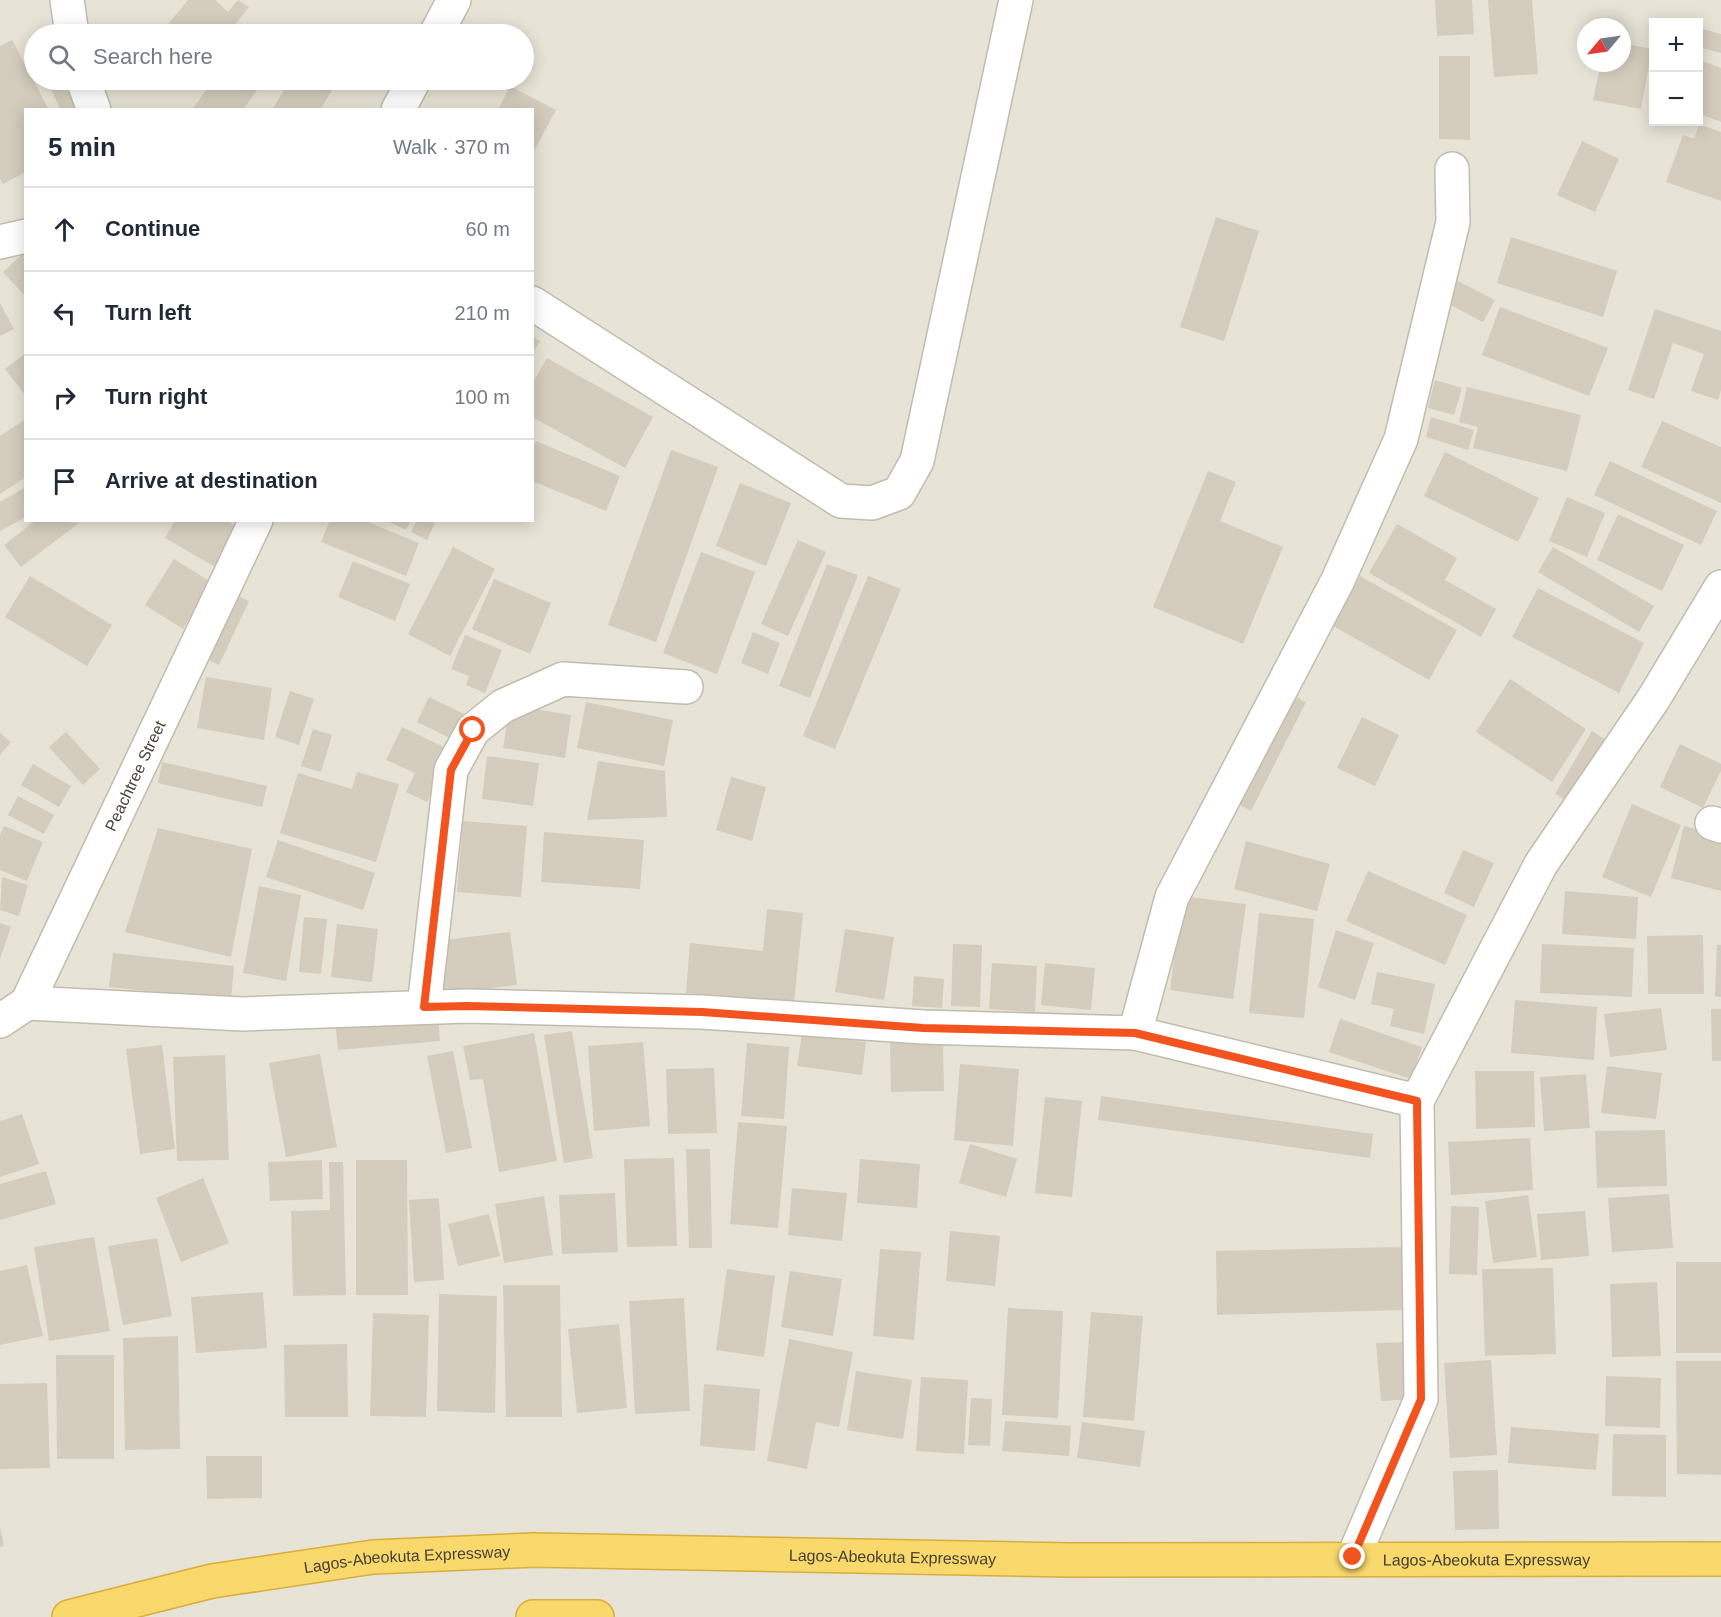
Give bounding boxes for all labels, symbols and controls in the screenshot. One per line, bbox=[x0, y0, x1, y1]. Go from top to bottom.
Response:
north arrow bbox=[1577, 18, 1631, 72]
map controls bbox=[1649, 18, 1703, 126]
button: + bbox=[1649, 18, 1703, 72]
search box bbox=[24, 24, 534, 90]
icon: search bbox=[45, 41, 78, 74]
text: Search here bbox=[93, 44, 213, 69]
button: − bbox=[1649, 72, 1703, 126]
text: 5 min bbox=[48, 132, 116, 162]
text: Walk · 370 m bbox=[393, 136, 510, 158]
icon: ahead bbox=[48, 213, 81, 246]
text: Continue bbox=[105, 216, 200, 241]
text: 60 m bbox=[466, 218, 510, 240]
icon: left bbox=[48, 297, 81, 330]
text: Turn left bbox=[105, 300, 191, 325]
text: 210 m bbox=[454, 302, 510, 324]
icon: right bbox=[48, 381, 81, 414]
text: Turn right bbox=[105, 384, 207, 409]
text: 100 m bbox=[454, 386, 510, 408]
icon: arrive bbox=[48, 465, 81, 498]
text: Arrive at destination bbox=[105, 468, 318, 493]
route start bbox=[459, 716, 485, 742]
street label: Peachtree Street bbox=[101, 717, 168, 834]
street label: Lagos-Abeokuta Expressway bbox=[303, 1543, 511, 1576]
route end bbox=[1339, 1543, 1365, 1569]
street label: Lagos-Abeokuta Expressway bbox=[789, 1546, 996, 1567]
street label: Lagos-Abeokuta Expressway bbox=[1383, 1551, 1590, 1568]

